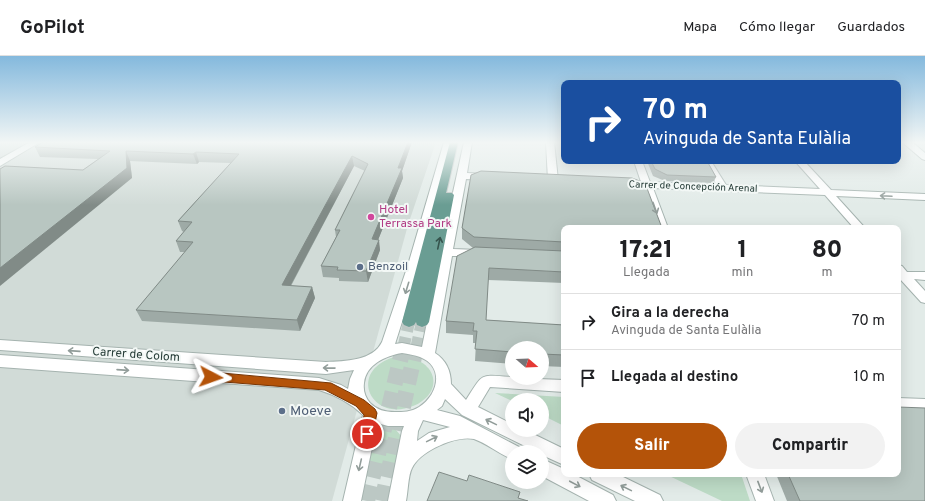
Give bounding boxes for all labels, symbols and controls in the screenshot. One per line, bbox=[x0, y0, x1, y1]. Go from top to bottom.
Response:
text: GoPilot bbox=[20, 16, 85, 40]
text: Mapa bbox=[683, 19, 717, 36]
text: Cómo llegar bbox=[739, 19, 815, 36]
text: Guardados bbox=[837, 19, 905, 36]
text: 70 m bbox=[643, 93, 708, 129]
icon: right bbox=[577, 96, 629, 148]
text: Avinguda de Santa Eulàlia bbox=[643, 128, 851, 151]
street label: Carrer de Concepción Arenal bbox=[628, 178, 758, 196]
one-way arrow bbox=[880, 192, 893, 199]
one-way arrow bbox=[652, 201, 660, 213]
place label: Hotel Terrassa Park bbox=[379, 202, 452, 232]
marker: Hotel Terrassa Park bbox=[366, 212, 376, 222]
text: 17:21 bbox=[620, 236, 673, 266]
text: 1 bbox=[738, 236, 747, 266]
text: 80 bbox=[812, 236, 843, 266]
one-way arrow bbox=[435, 237, 443, 250]
place label: Benzoil bbox=[368, 259, 408, 275]
marker: Benzoil bbox=[355, 262, 365, 272]
text: Llegada bbox=[623, 265, 670, 281]
text: min bbox=[732, 265, 753, 281]
text: m bbox=[822, 265, 833, 281]
one-way arrow bbox=[403, 281, 410, 294]
text: Gira a la derecha bbox=[611, 304, 729, 323]
icon: right bbox=[577, 311, 599, 333]
text: 70 m bbox=[852, 312, 885, 331]
text: Avinguda de Santa Eulàlia bbox=[611, 323, 761, 339]
north arrow bbox=[505, 341, 549, 385]
map controls bbox=[505, 341, 549, 489]
street label: Carrer de Colom bbox=[92, 344, 180, 366]
one-way arrow bbox=[68, 347, 81, 354]
position arrow bbox=[190, 356, 232, 398]
one-way arrow bbox=[323, 364, 336, 372]
one-way arrow bbox=[116, 367, 129, 374]
icon: arrive bbox=[577, 367, 599, 389]
text: Llegada al destino bbox=[611, 368, 738, 387]
text: 10 m bbox=[854, 368, 885, 387]
button: sound bbox=[505, 393, 549, 437]
place label: Moeve bbox=[290, 403, 331, 420]
marker: Moeve bbox=[277, 406, 287, 416]
pin bbox=[350, 417, 384, 451]
one-way arrow bbox=[485, 418, 497, 425]
icon: arrive bbox=[356, 423, 378, 445]
button: Salir bbox=[577, 423, 727, 469]
button: Compartir bbox=[735, 423, 885, 469]
one-way arrow bbox=[426, 435, 438, 442]
button: layers bbox=[505, 445, 549, 489]
one-way arrow bbox=[356, 458, 364, 471]
one-way arrow bbox=[568, 481, 580, 488]
one-way arrow bbox=[757, 481, 765, 493]
one-way arrow bbox=[620, 483, 632, 491]

